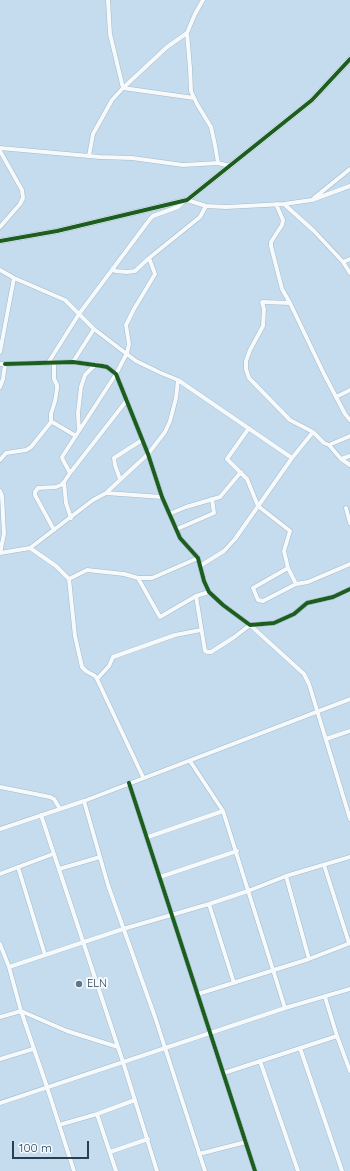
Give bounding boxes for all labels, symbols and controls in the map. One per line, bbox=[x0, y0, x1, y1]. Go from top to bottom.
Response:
place label: ELN bbox=[87, 977, 107, 991]
marker: ELN bbox=[74, 979, 84, 989]
scale bar bbox=[14, 1133, 91, 1159]
text: 100 m bbox=[19, 1140, 52, 1155]

